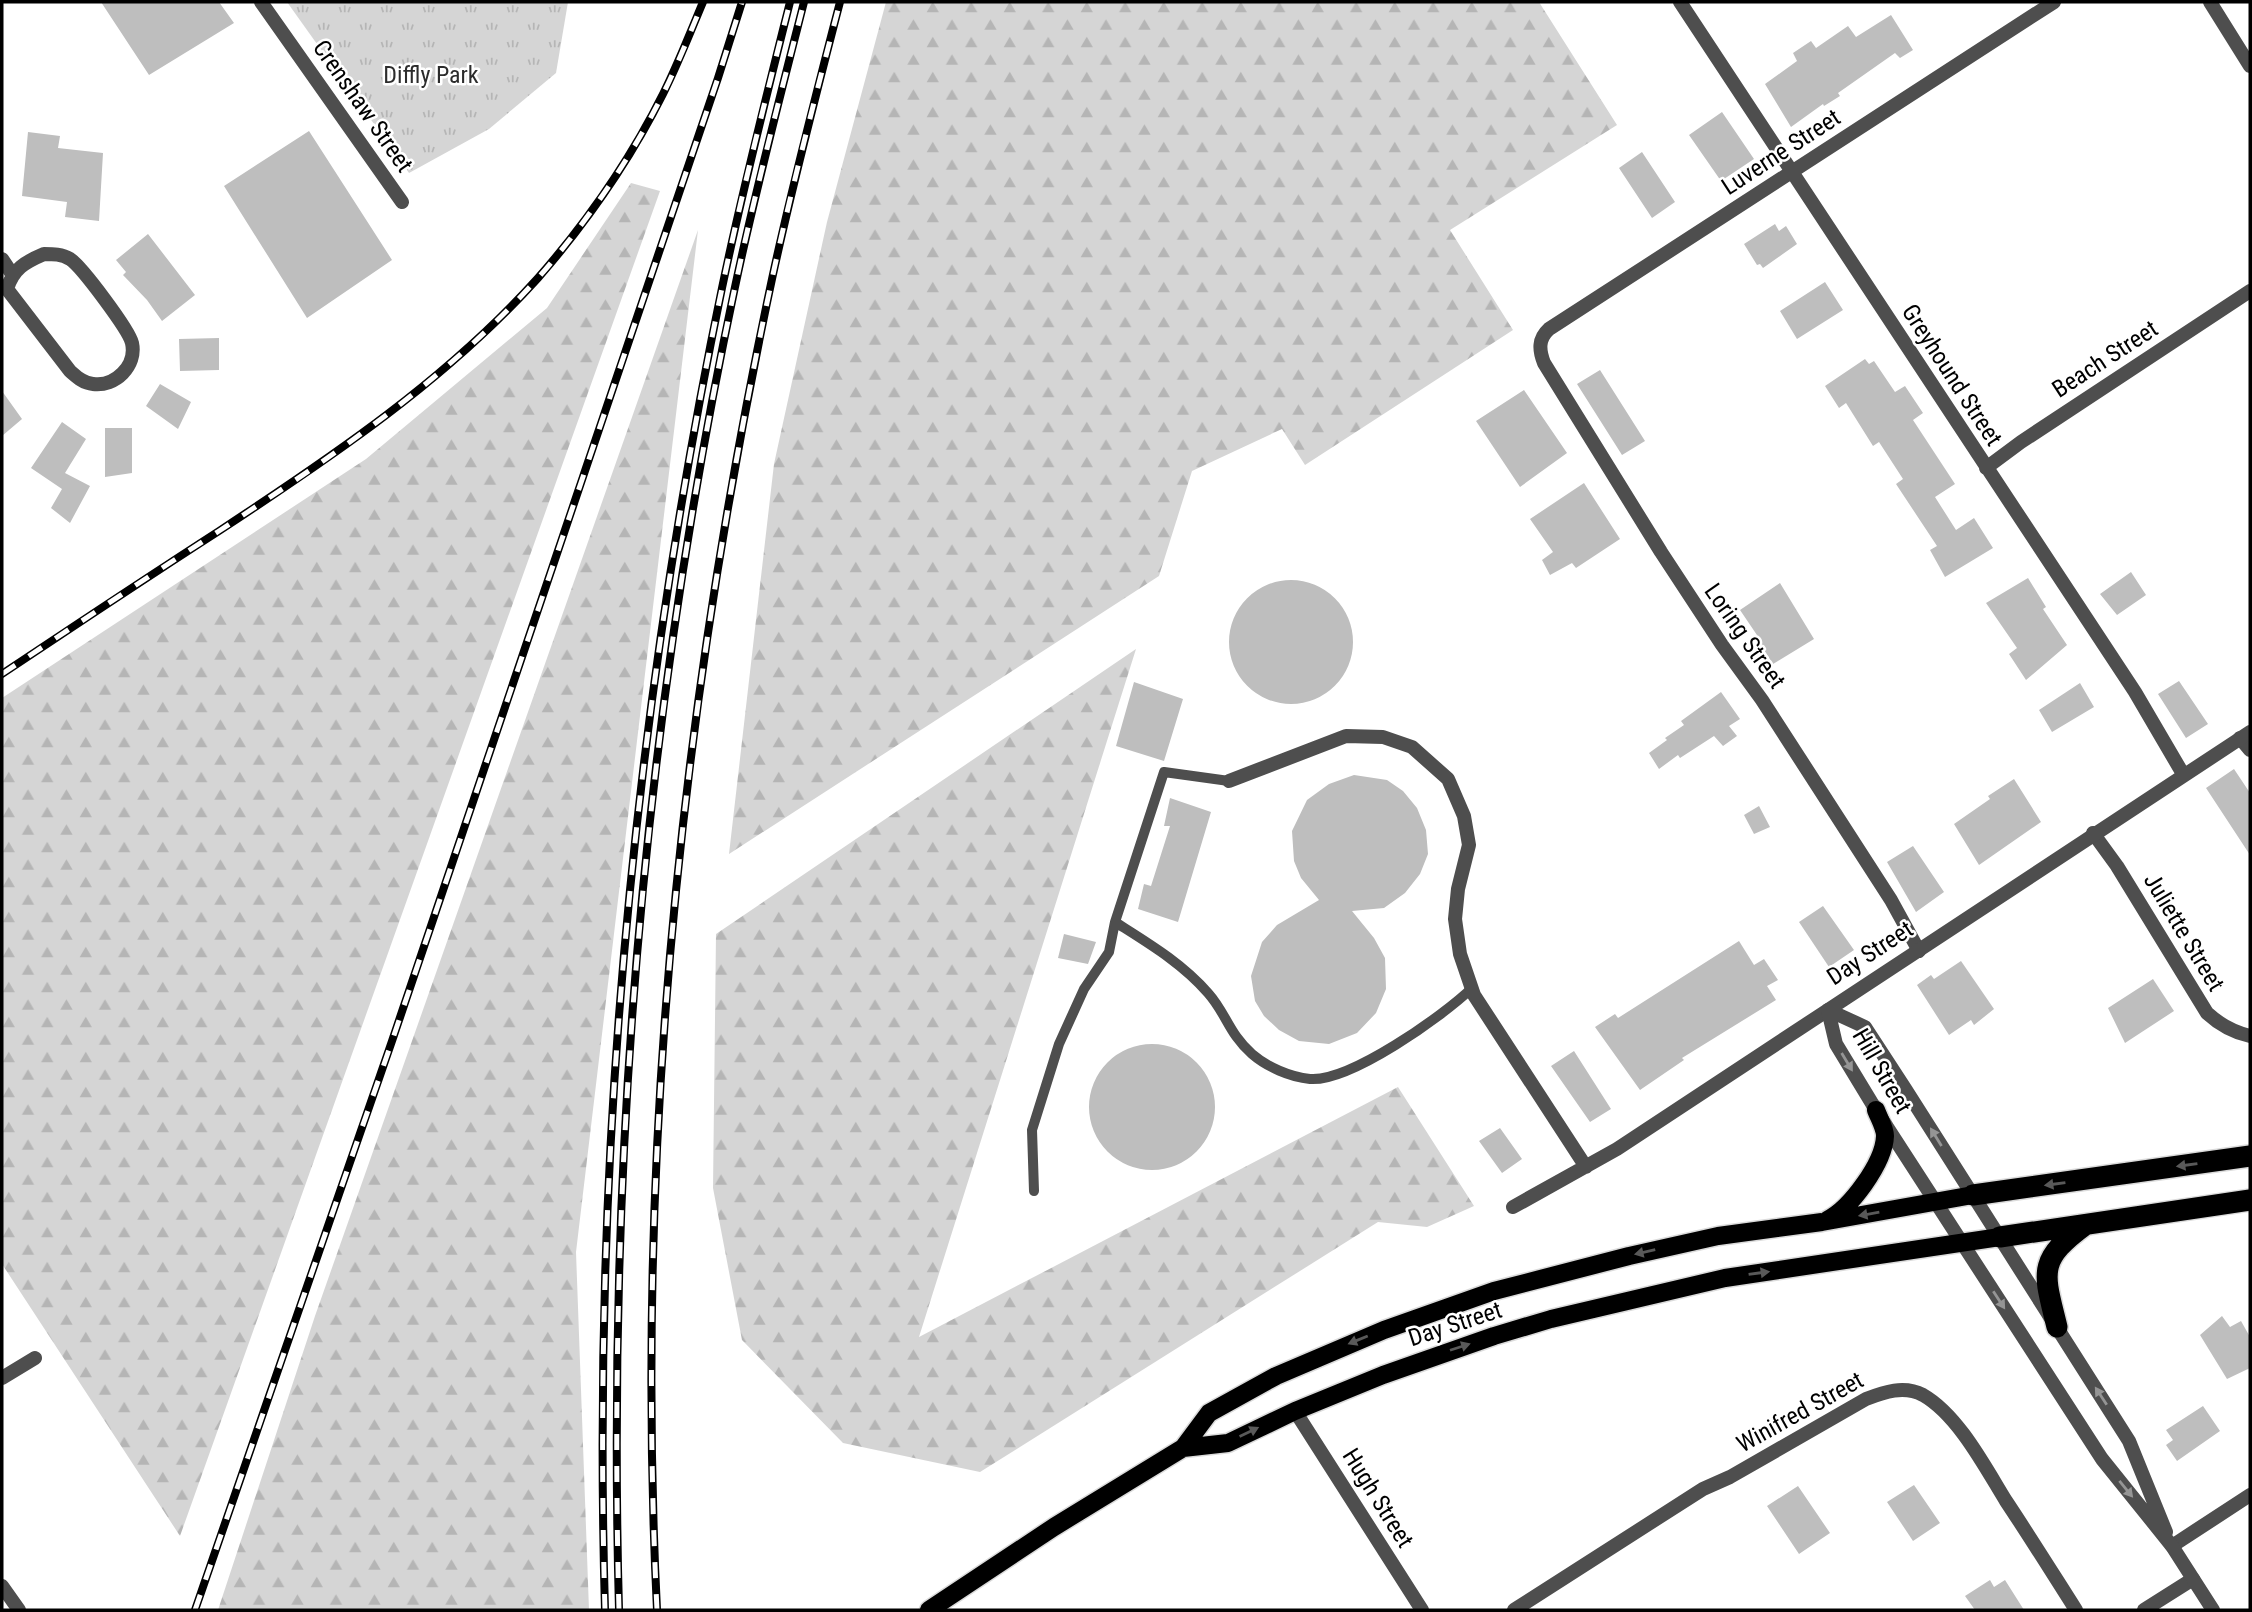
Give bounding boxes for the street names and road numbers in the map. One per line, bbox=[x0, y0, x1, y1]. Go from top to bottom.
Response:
street label: Crenshaw Street bbox=[307, 35, 419, 177]
street label: Luverne Street bbox=[1716, 103, 1846, 201]
street label: Greyhound Street bbox=[1896, 299, 2008, 451]
street label: Beach Street bbox=[2047, 315, 2163, 403]
street label: Loring Street bbox=[1699, 578, 1791, 694]
street label: Juliette Street bbox=[2138, 868, 2230, 996]
street label: Day Street bbox=[1822, 915, 1918, 991]
street label: Hill Street bbox=[1847, 1024, 1917, 1118]
street label: Day Street bbox=[1405, 1296, 1505, 1352]
street label: Winifred Street bbox=[1732, 1366, 1868, 1458]
street label: Hugh Street bbox=[1337, 1443, 1419, 1553]

